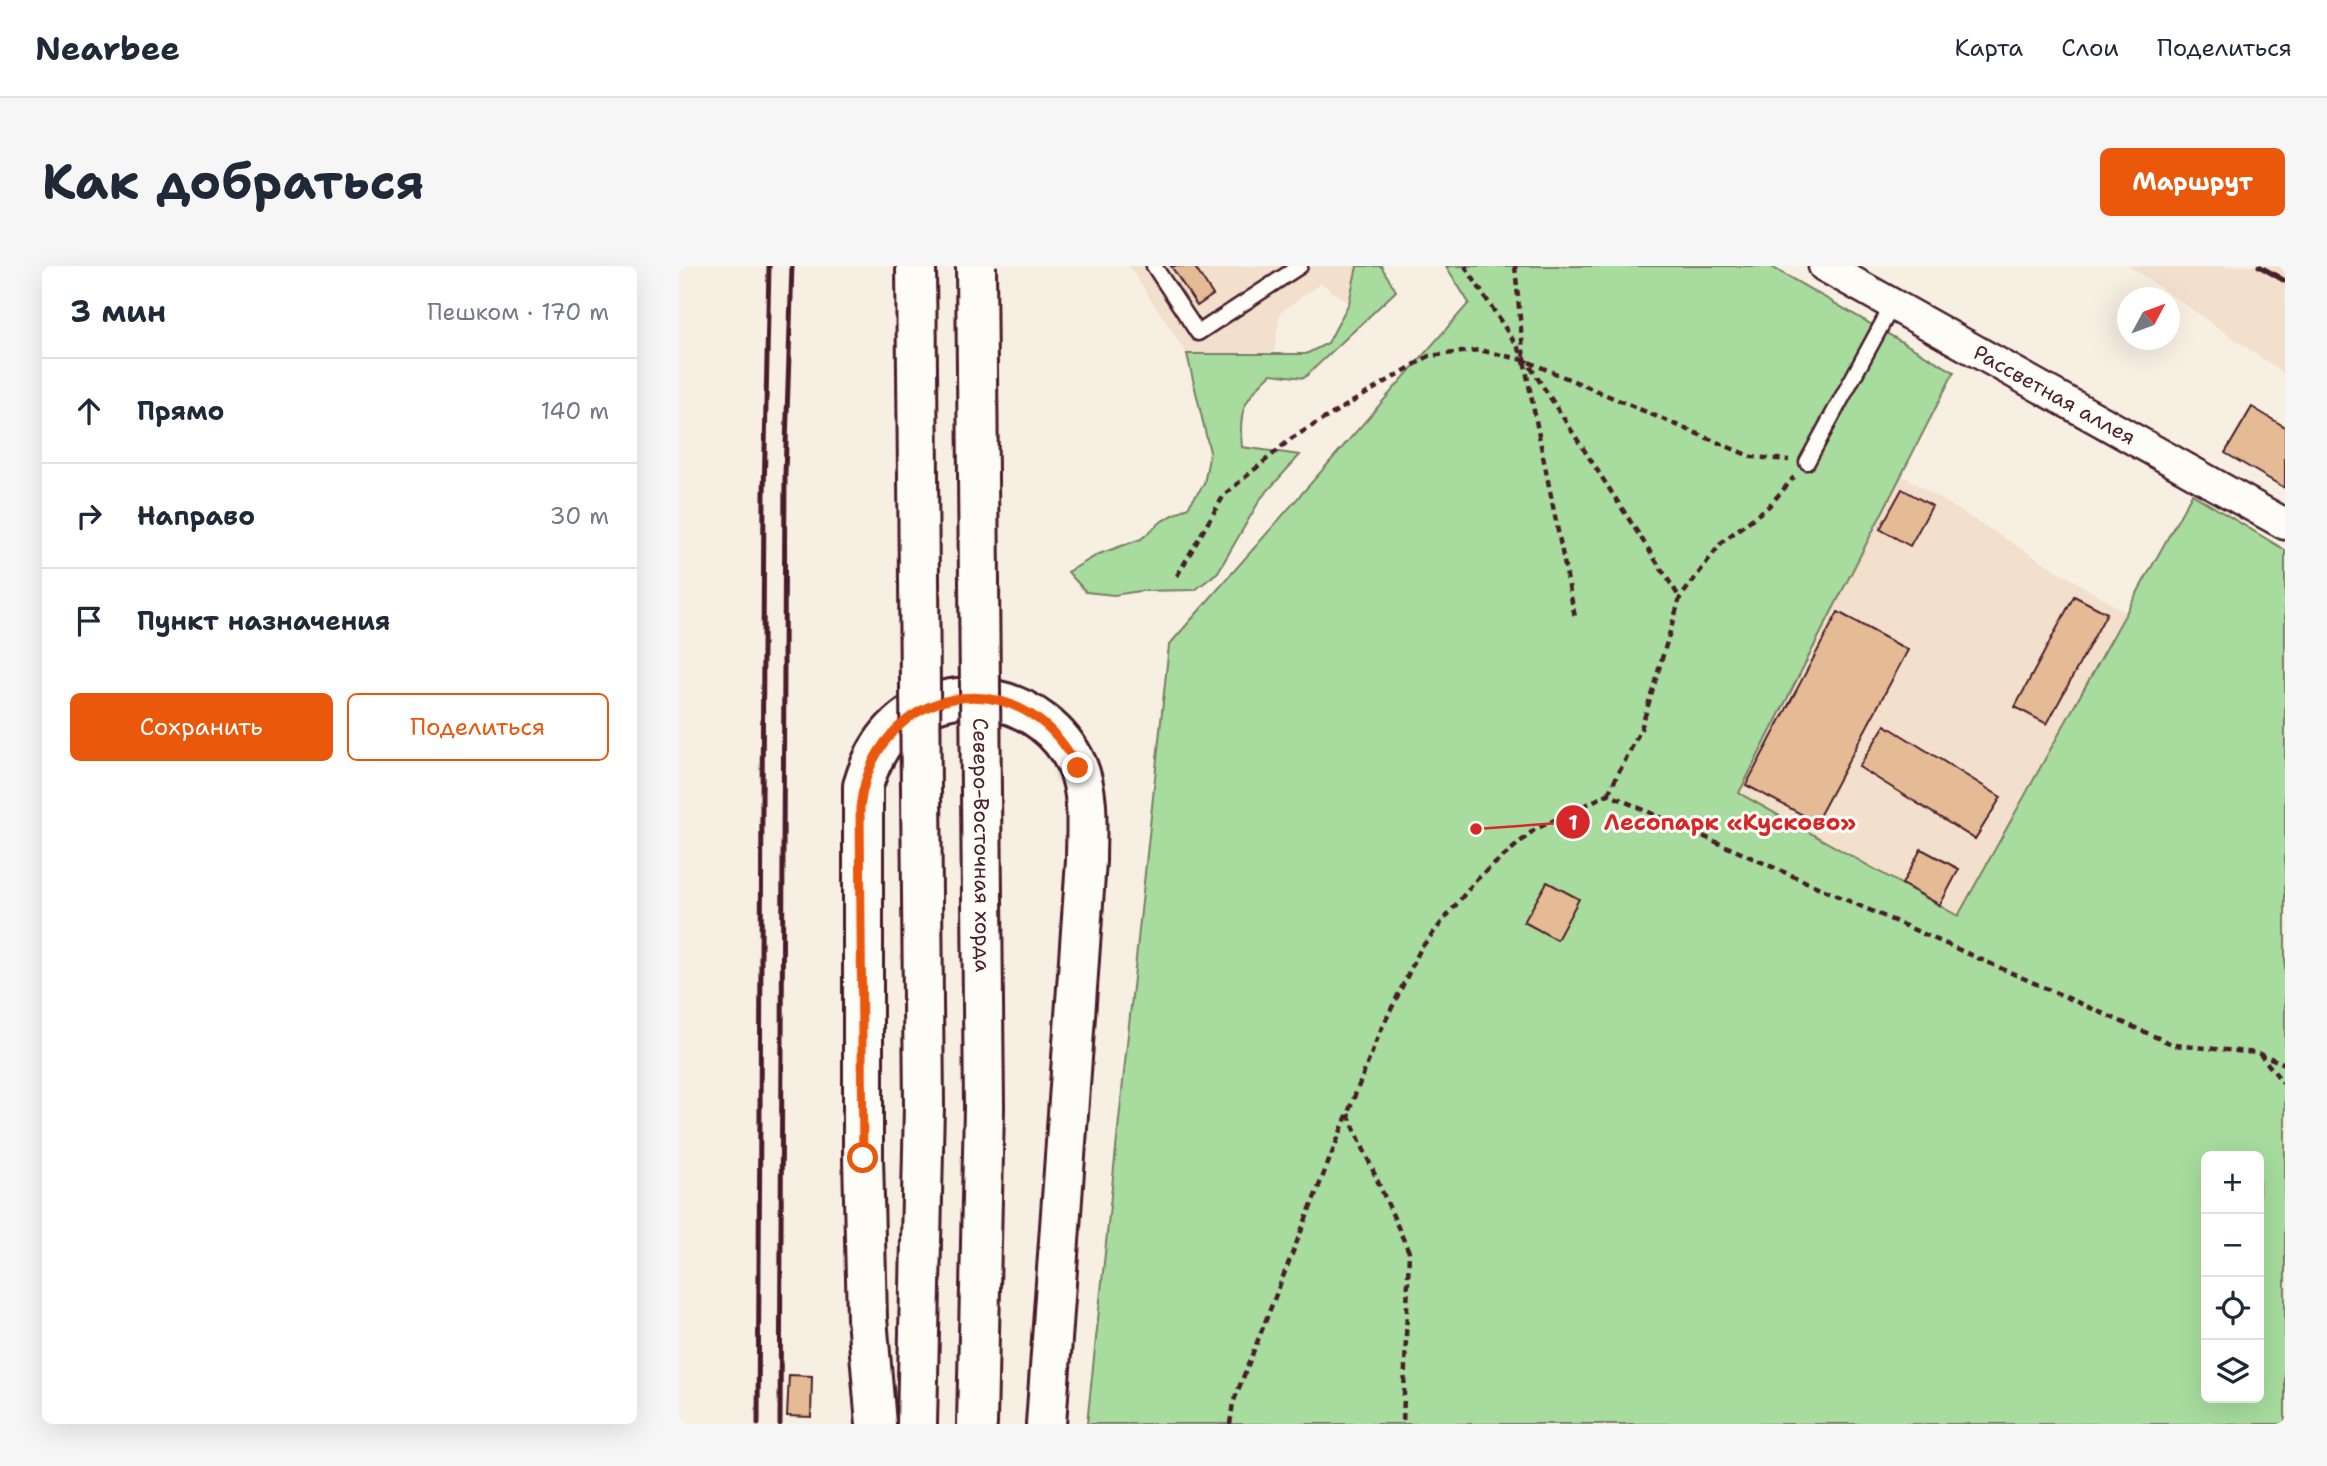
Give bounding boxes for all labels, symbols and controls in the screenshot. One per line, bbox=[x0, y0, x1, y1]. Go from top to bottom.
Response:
text: Nearbee bbox=[35, 26, 180, 71]
text: Карта bbox=[1955, 32, 2023, 64]
text: Слои bbox=[2061, 32, 2119, 64]
text: Поделиться bbox=[2157, 32, 2292, 64]
button: Маршрут bbox=[2100, 148, 2285, 216]
text: Как добраться bbox=[42, 149, 424, 215]
north arrow bbox=[2117, 287, 2180, 350]
text: 3 мин bbox=[70, 291, 166, 332]
text: Пешком · 170 m bbox=[427, 297, 609, 327]
street label: Рассветная аллея bbox=[1968, 338, 2141, 452]
icon: ahead bbox=[70, 392, 108, 430]
text: Прямо bbox=[137, 393, 225, 428]
text: 140 m bbox=[541, 396, 609, 426]
icon: right bbox=[70, 497, 108, 535]
text: Направо bbox=[137, 498, 255, 533]
text: 30 m bbox=[550, 501, 609, 531]
icon: arrive bbox=[70, 602, 108, 640]
text: Пункт назначения bbox=[137, 603, 390, 638]
button: Сохранить bbox=[70, 693, 333, 761]
button: Поделиться bbox=[347, 693, 609, 761]
street label: Северо-Восточная хорда bbox=[966, 718, 997, 972]
route end bbox=[1062, 752, 1093, 783]
callout: Лесопарк «Кусково» bbox=[1555, 800, 1871, 844]
text: Лесопарк «Кусково» bbox=[1604, 807, 1856, 837]
text: 1 bbox=[1568, 809, 1578, 837]
route start bbox=[847, 1142, 878, 1173]
map controls bbox=[2201, 1151, 2264, 1403]
button: + bbox=[2201, 1151, 2264, 1214]
button: − bbox=[2201, 1214, 2264, 1277]
button: locate bbox=[2201, 1277, 2264, 1340]
button: layers bbox=[2201, 1340, 2264, 1403]

